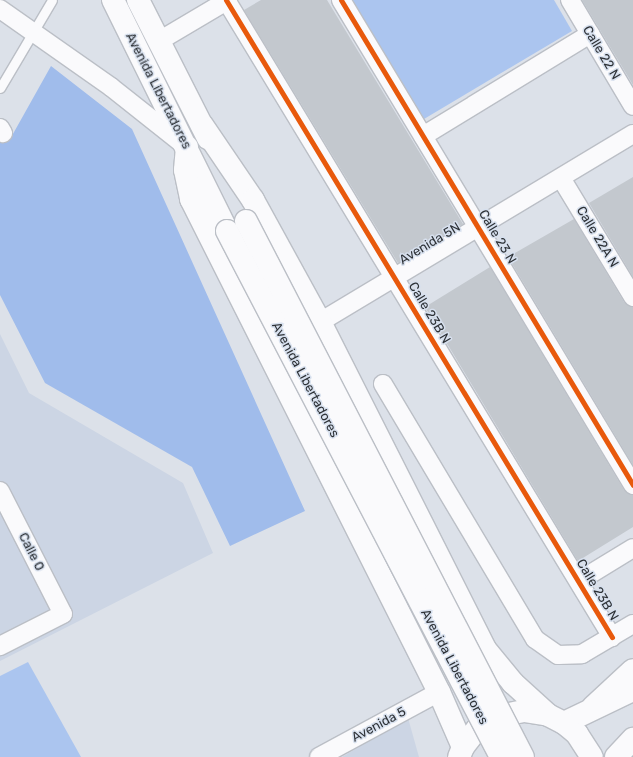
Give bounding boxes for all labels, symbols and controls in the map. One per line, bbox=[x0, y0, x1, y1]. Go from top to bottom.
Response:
street label: Calle 22 N bbox=[579, 23, 623, 83]
street label: Avenida Libertadores bbox=[122, 30, 194, 152]
street label: Calle 22A N bbox=[573, 203, 621, 271]
street label: Calle 23 N bbox=[475, 207, 519, 267]
street label: Avenida 5N bbox=[397, 220, 463, 268]
street label: Calle 23B N bbox=[405, 279, 453, 347]
street label: Avenida Libertadores bbox=[268, 320, 342, 440]
street label: Calle 0 bbox=[15, 530, 47, 574]
street label: Calle 23B N bbox=[573, 556, 621, 624]
street label: Avenida Libertadores bbox=[417, 607, 491, 727]
street label: Avenida 5 bbox=[349, 704, 409, 746]

